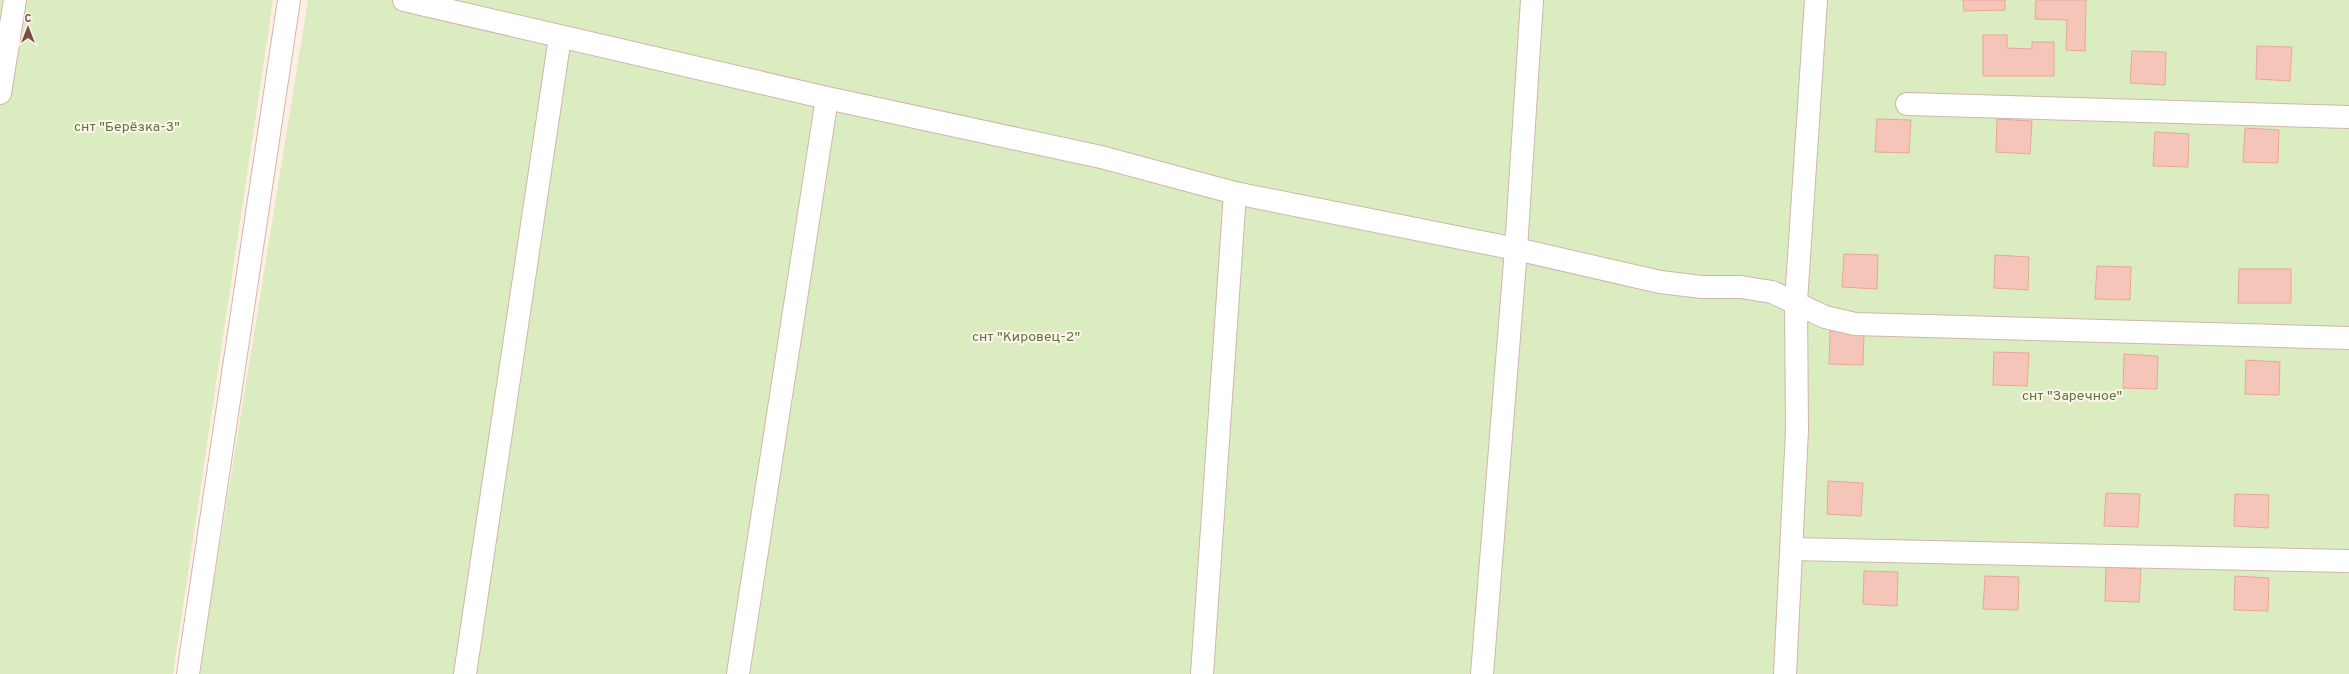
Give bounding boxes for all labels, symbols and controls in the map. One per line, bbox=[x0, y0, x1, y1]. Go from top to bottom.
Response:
north arrow bbox=[8, 8, 48, 48]
text: С bbox=[24, 12, 32, 26]
park label: снт "Берёзка-3" bbox=[74, 119, 180, 136]
park label: снт "Кировец-2" bbox=[972, 329, 1080, 346]
park label: снт "Заречное" bbox=[2022, 388, 2122, 405]

